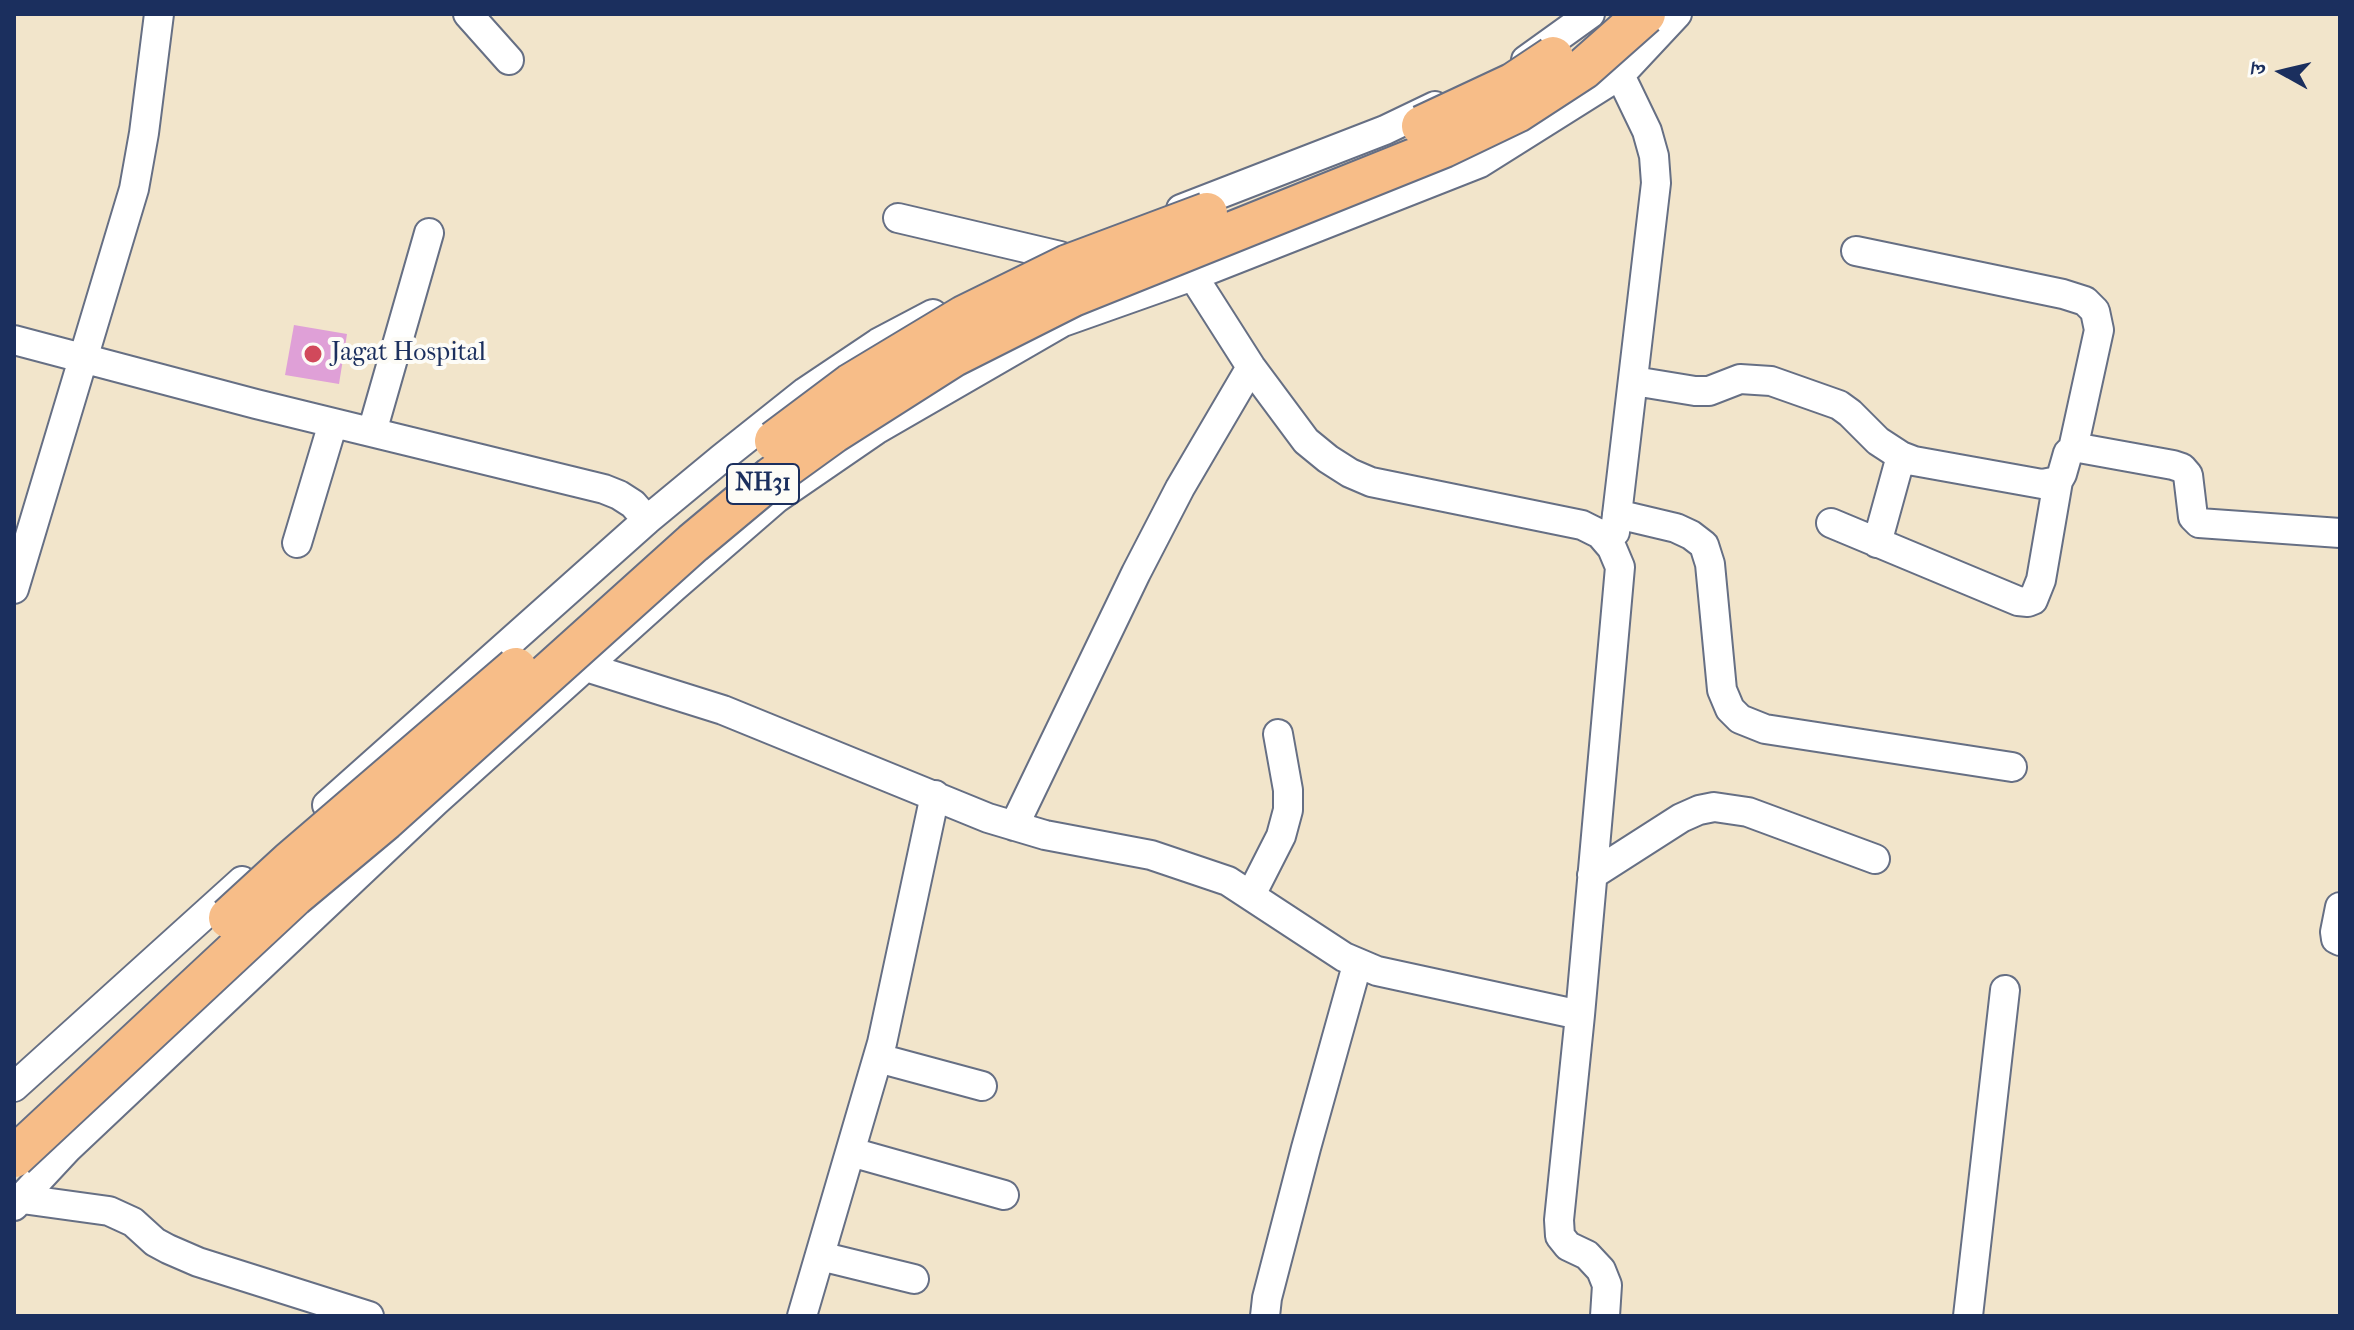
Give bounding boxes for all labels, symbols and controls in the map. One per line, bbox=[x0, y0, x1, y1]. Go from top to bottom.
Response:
north arrow bbox=[2242, 32, 2322, 112]
text: उ bbox=[2245, 61, 2272, 76]
place label: Jagat Hospital bbox=[331, 338, 486, 370]
marker: Jagat Hospital bbox=[302, 343, 324, 365]
road number: NH31 bbox=[727, 464, 799, 504]

